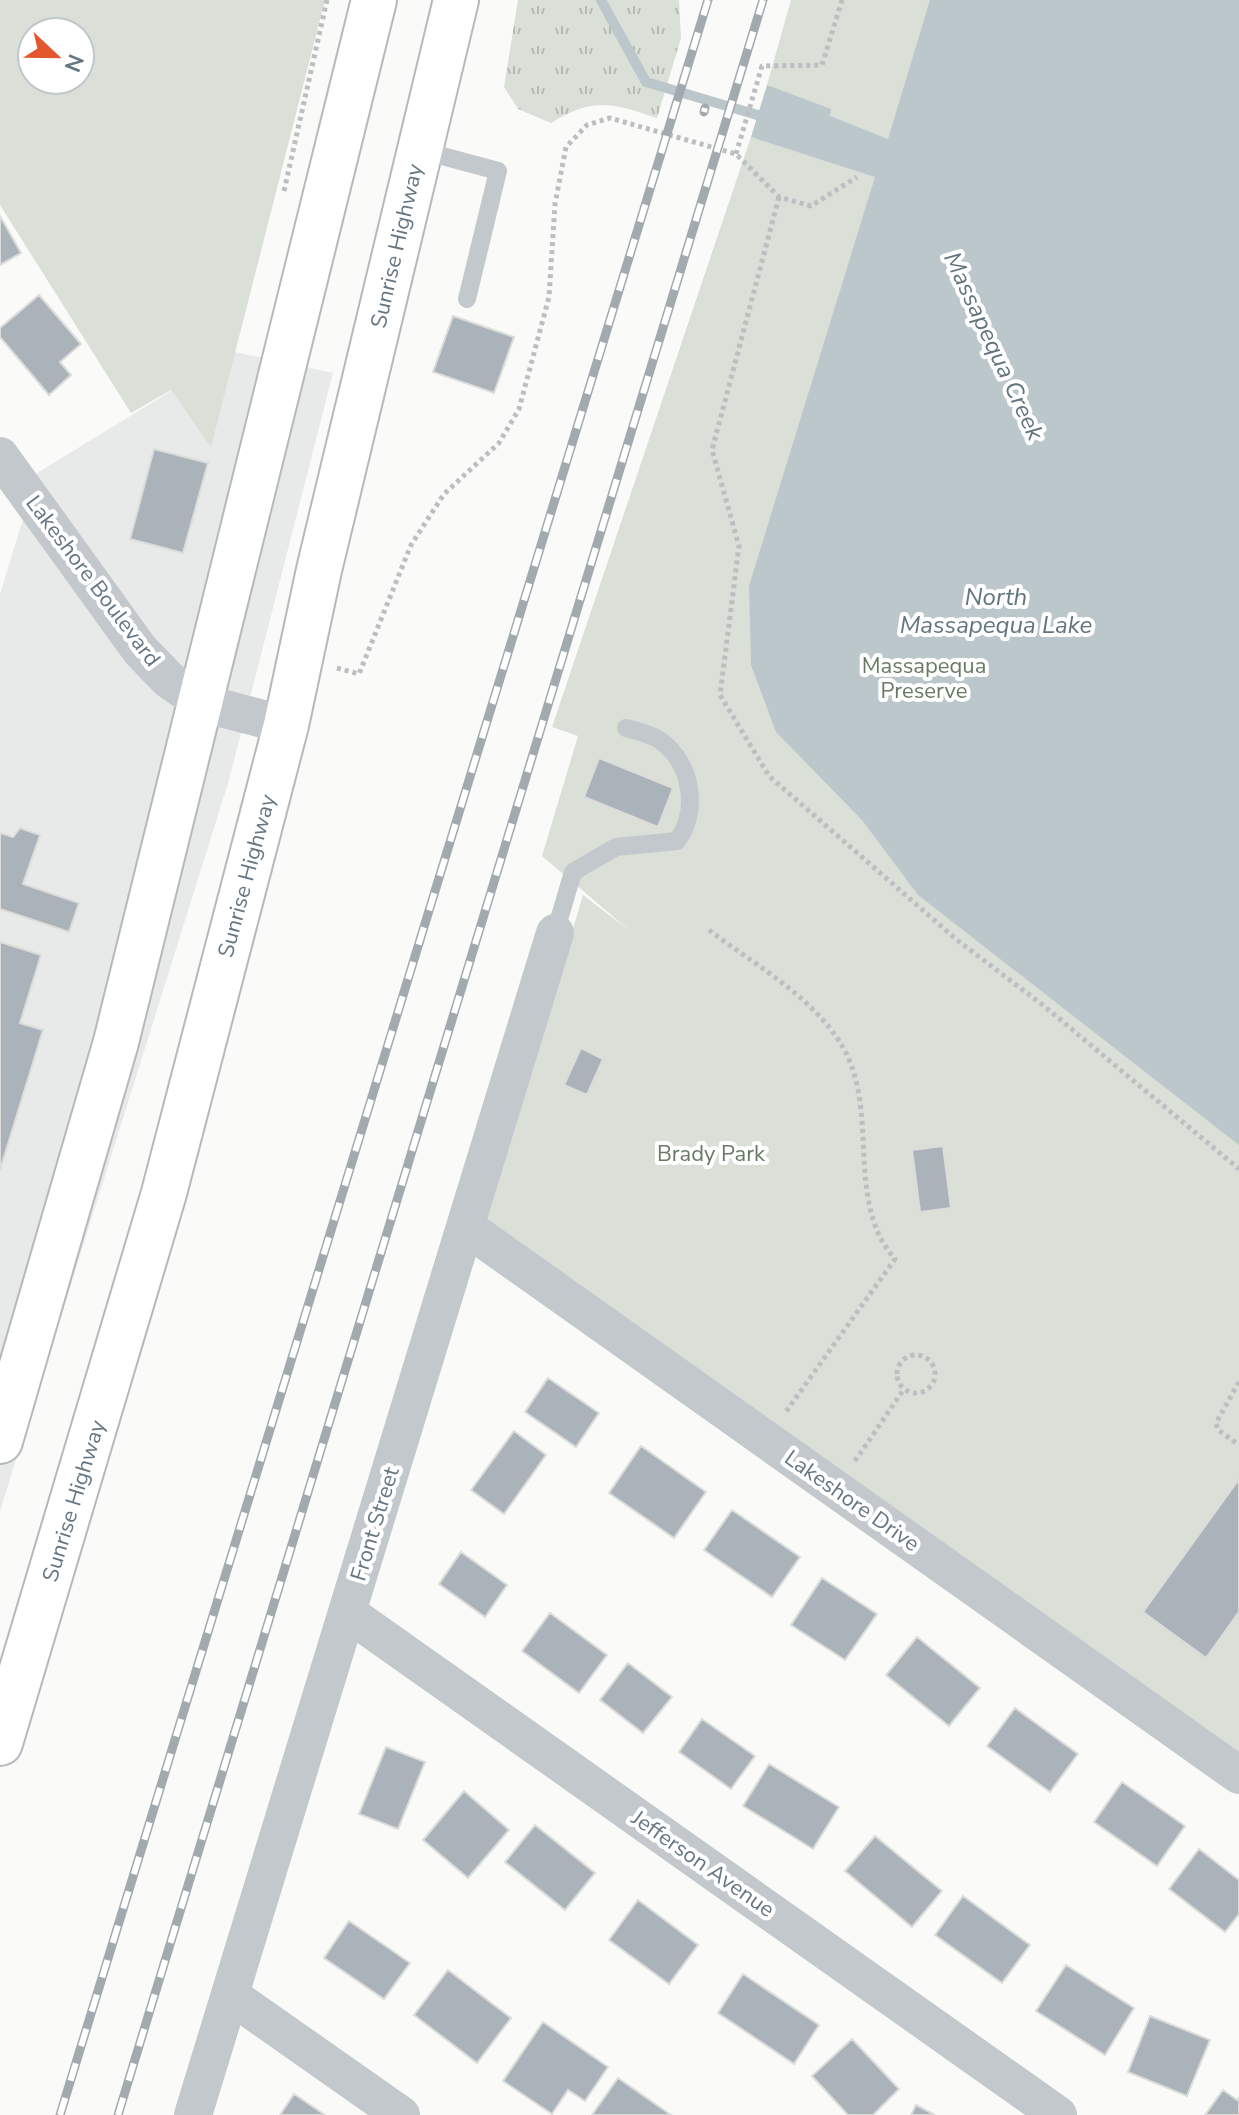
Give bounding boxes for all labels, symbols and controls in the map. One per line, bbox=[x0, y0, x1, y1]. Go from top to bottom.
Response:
north arrow bbox=[16, 16, 96, 96]
text: N bbox=[57, 50, 91, 76]
street label: Sunrise Highway bbox=[364, 160, 431, 331]
water label: Massapequa Creek bbox=[936, 247, 1052, 446]
street label: Lakeshore Boulevard bbox=[19, 489, 167, 673]
water label: North Massapequa Lake bbox=[900, 581, 1092, 641]
park label: Massapequa Preserve bbox=[862, 651, 986, 706]
street label: Sunrise Highway bbox=[211, 791, 283, 961]
park label: Brady Park bbox=[657, 1139, 766, 1169]
street label: Sunrise Highway bbox=[35, 1416, 113, 1586]
street label: Lakeshore Drive bbox=[778, 1443, 926, 1559]
street label: Front Street bbox=[343, 1463, 407, 1585]
street label: Jefferson Avenue bbox=[625, 1803, 780, 1925]

